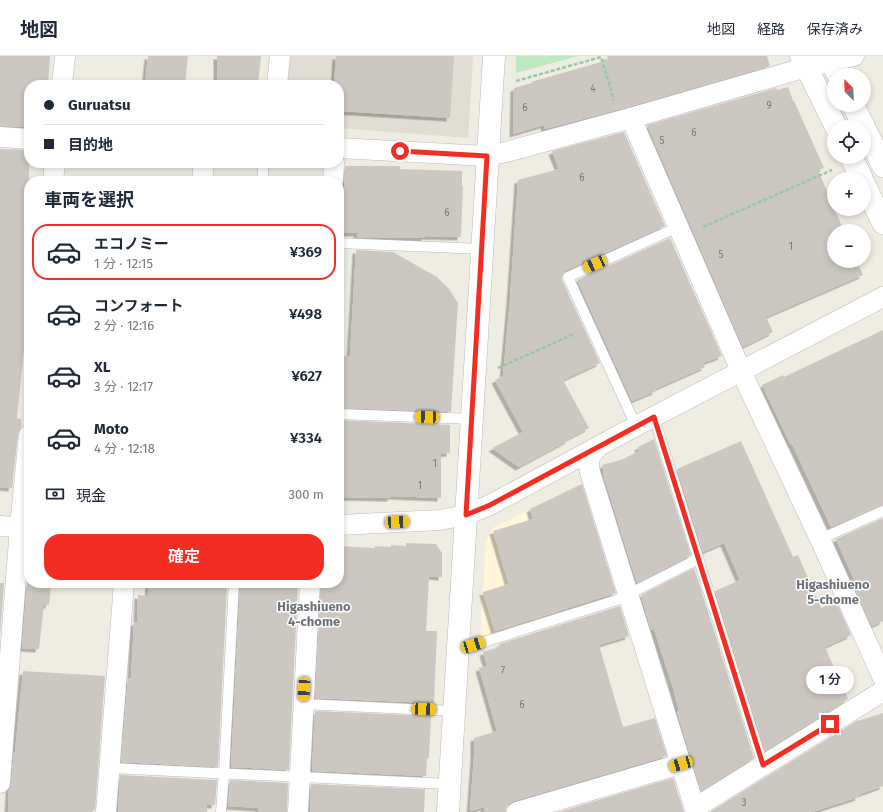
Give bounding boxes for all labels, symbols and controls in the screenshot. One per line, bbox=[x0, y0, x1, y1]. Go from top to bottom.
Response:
text: 地図 bbox=[20, 18, 58, 41]
text: 地図 bbox=[707, 21, 735, 38]
text: 経路 bbox=[757, 21, 785, 38]
text: 保存済み bbox=[807, 21, 863, 38]
north arrow bbox=[827, 68, 871, 112]
map controls bbox=[827, 68, 871, 268]
house number: 4 bbox=[590, 83, 596, 95]
text: Guruatsu bbox=[68, 96, 131, 114]
house number: 9 bbox=[766, 100, 772, 112]
house number: 6 bbox=[522, 102, 528, 114]
button: locate bbox=[827, 120, 871, 164]
house number: 6 bbox=[691, 127, 697, 139]
house number: 5 bbox=[659, 135, 665, 147]
text: 目的地 bbox=[68, 136, 113, 154]
route start bbox=[391, 142, 409, 160]
house number: 6 bbox=[579, 172, 585, 184]
button: + bbox=[827, 172, 871, 216]
text: 車両を選択 bbox=[44, 189, 134, 211]
house number: 6 bbox=[444, 207, 450, 219]
button: − bbox=[827, 224, 871, 268]
icon: car bbox=[46, 234, 82, 270]
text: エコノミー bbox=[94, 235, 169, 253]
house number: 1 bbox=[789, 241, 793, 253]
text: ¥369 bbox=[290, 243, 322, 261]
house number: 5 bbox=[718, 249, 724, 261]
car bbox=[582, 254, 608, 274]
text: 1 分 · 12:15 bbox=[94, 256, 153, 271]
icon: car bbox=[46, 296, 82, 332]
text: コンフォート bbox=[94, 297, 184, 315]
text: ¥498 bbox=[289, 305, 322, 323]
text: 2 分 · 12:16 bbox=[94, 318, 154, 333]
icon: car bbox=[46, 358, 82, 394]
text: XL bbox=[94, 358, 110, 376]
text: ¥627 bbox=[291, 367, 322, 385]
text: 3 分 · 12:17 bbox=[94, 379, 153, 394]
car bbox=[415, 411, 439, 423]
icon: car bbox=[46, 420, 82, 456]
text: Moto bbox=[94, 420, 129, 438]
text: ¥334 bbox=[290, 429, 322, 447]
text: 4 分 · 12:18 bbox=[94, 441, 155, 456]
house number: 1 bbox=[433, 458, 437, 470]
house number: 1 bbox=[418, 480, 422, 492]
icon: cash bbox=[44, 483, 66, 505]
text: 現金 bbox=[76, 487, 106, 505]
text: 300 m bbox=[288, 487, 324, 502]
car bbox=[385, 515, 409, 529]
button: 確定 bbox=[44, 534, 324, 580]
district label: Higashiueno 5-chome bbox=[796, 577, 870, 607]
district label: Higashiueno 4-chome bbox=[277, 599, 351, 629]
car bbox=[460, 636, 486, 654]
house number: 7 bbox=[501, 665, 506, 677]
callout: 1 分 bbox=[806, 666, 854, 694]
text: 1 分 bbox=[819, 672, 841, 687]
car bbox=[297, 677, 311, 701]
house number: 6 bbox=[519, 699, 525, 711]
car bbox=[412, 703, 436, 715]
route end bbox=[821, 715, 839, 733]
car bbox=[668, 755, 694, 773]
house number: 3 bbox=[742, 797, 747, 809]

